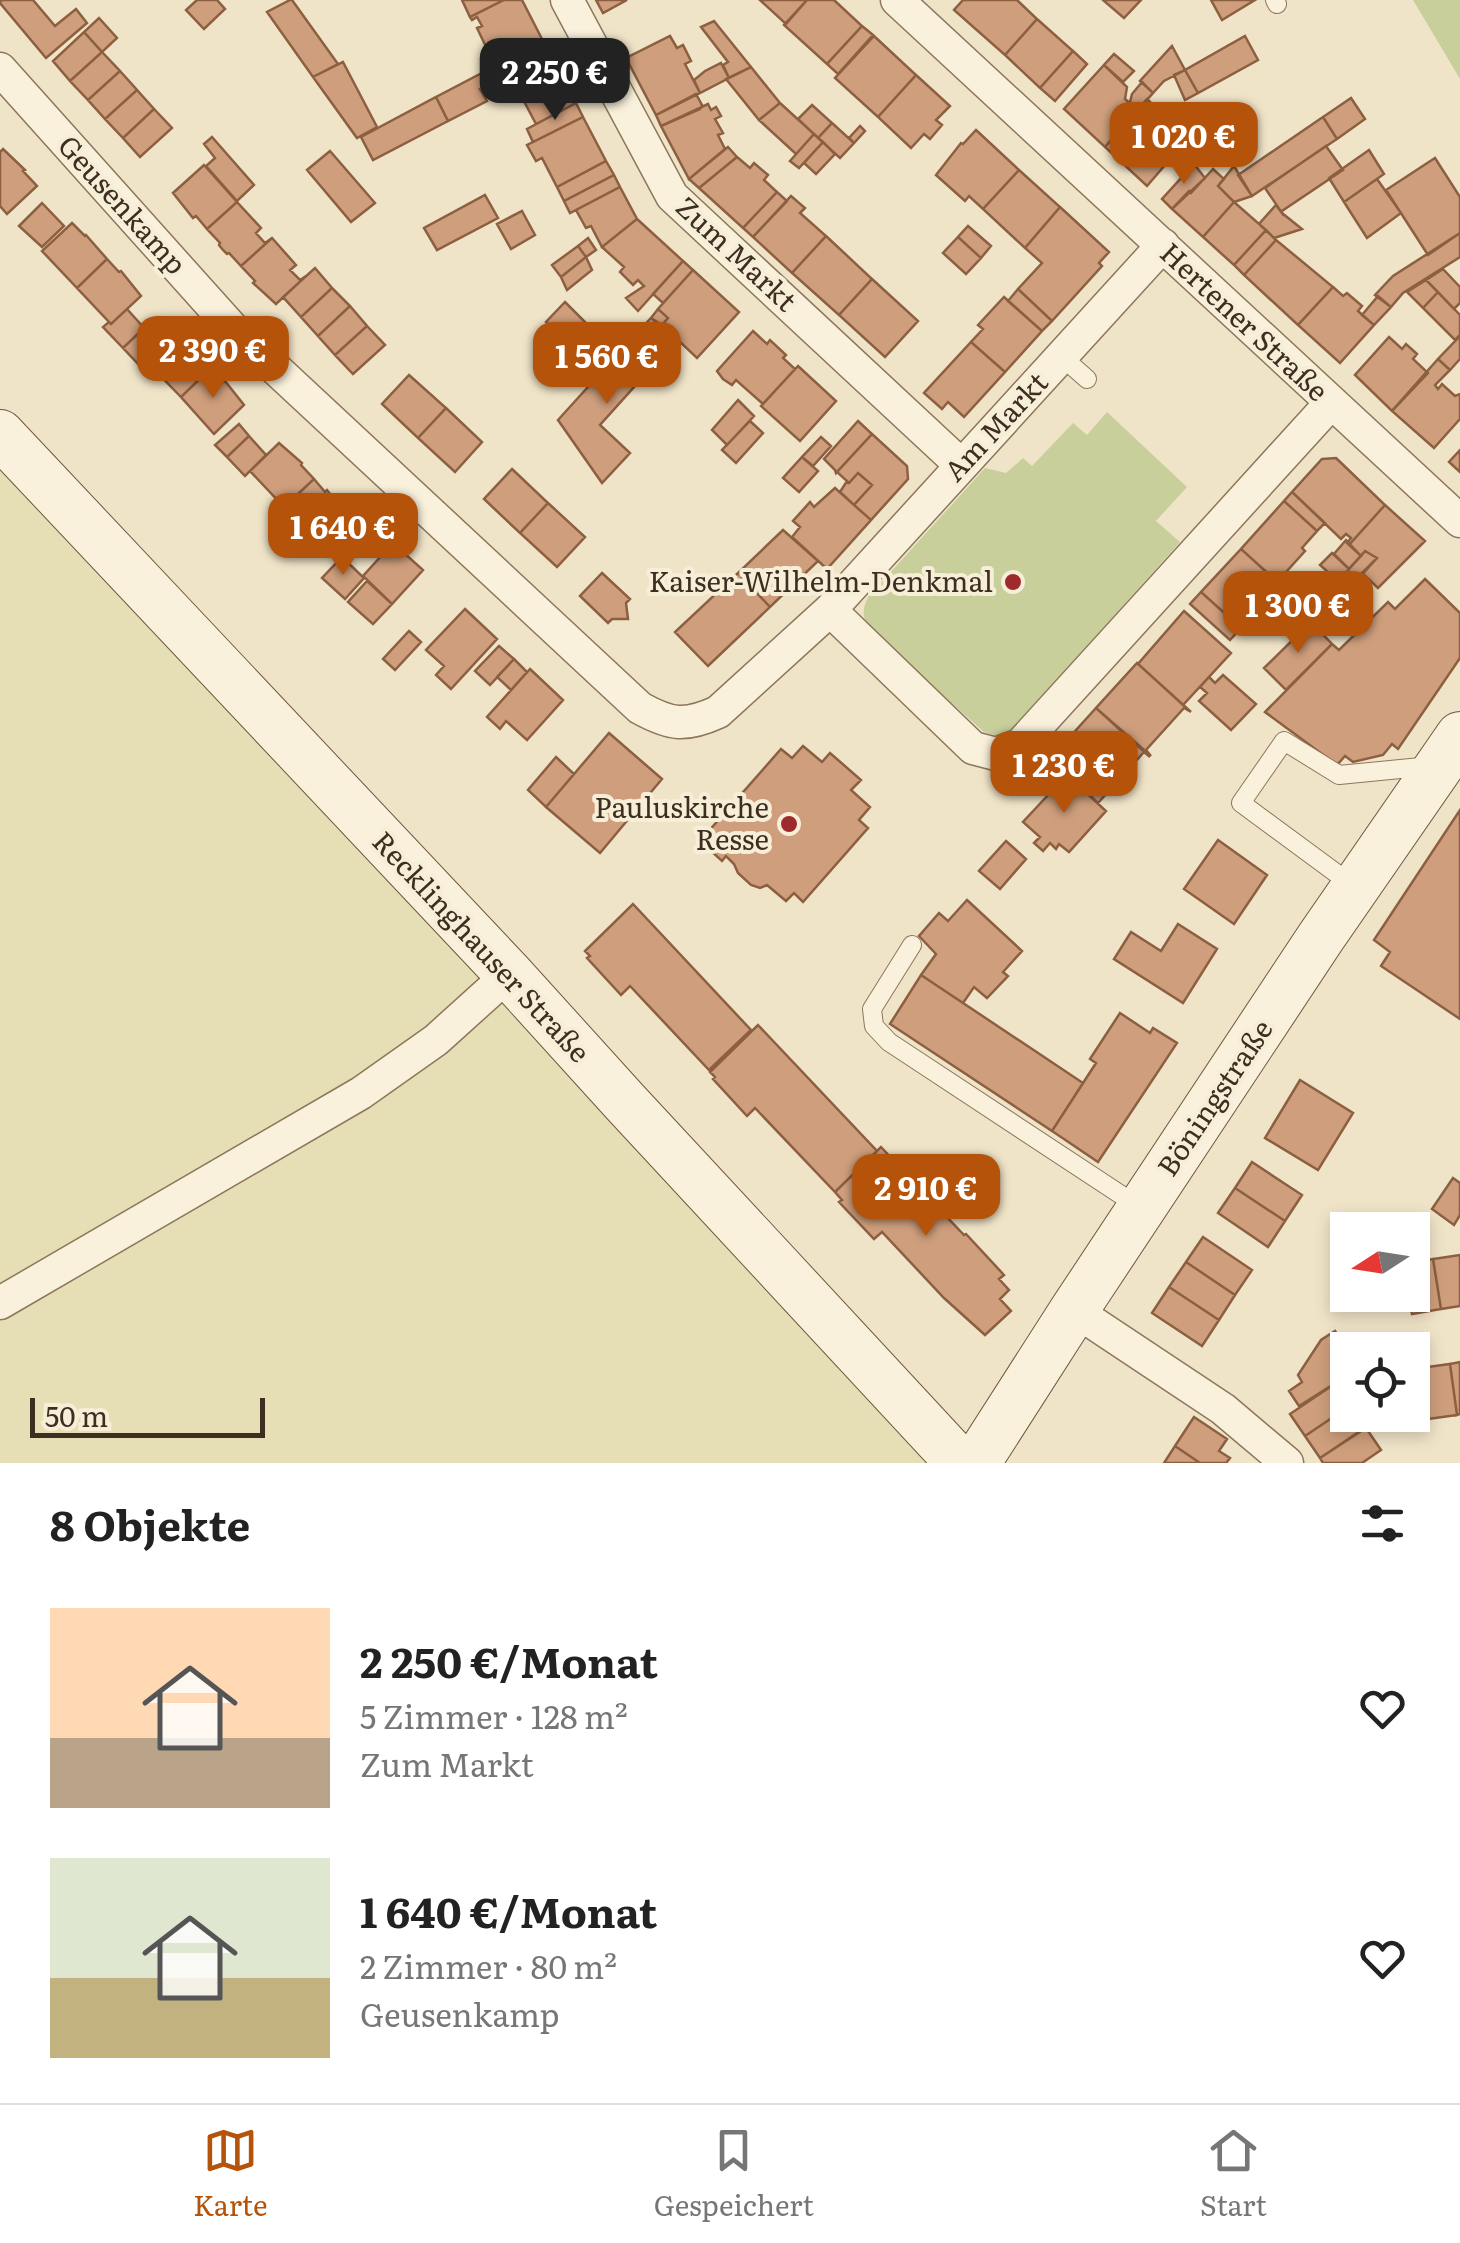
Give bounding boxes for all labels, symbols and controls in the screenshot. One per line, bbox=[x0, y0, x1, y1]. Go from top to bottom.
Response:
pin: 2 250 € bbox=[463, 38, 647, 123]
text: 2 250 € bbox=[502, 46, 608, 94]
pin: 1 020 € bbox=[1092, 102, 1276, 187]
text: 1 020 € bbox=[1132, 110, 1236, 158]
street label: Geusenkamp bbox=[49, 125, 198, 283]
street label: Zum Markt bbox=[668, 185, 808, 320]
street label: Hertener Straße bbox=[1152, 231, 1339, 410]
pin: 2 390 € bbox=[121, 316, 305, 401]
pin: 1 560 € bbox=[515, 322, 699, 407]
text: 2 390 € bbox=[159, 324, 267, 372]
text: 1 560 € bbox=[555, 330, 659, 378]
street label: Am Markt bbox=[933, 361, 1057, 490]
pin: 1 640 € bbox=[251, 493, 435, 578]
text: 1 640 € bbox=[290, 501, 396, 549]
place label: Kaiser-Wilhelm-Denkmal bbox=[649, 559, 993, 601]
marker: Kaiser-Wilhelm-Denkmal bbox=[1002, 571, 1024, 593]
pin: 1 300 € bbox=[1206, 571, 1390, 656]
text: 1 300 € bbox=[1245, 579, 1351, 627]
pin: 1 230 € bbox=[972, 731, 1156, 816]
text: 1 230 € bbox=[1012, 739, 1116, 787]
place label: Pauluskirche Resse bbox=[595, 785, 769, 859]
marker: Pauluskirche Resse bbox=[778, 813, 800, 835]
street label: Recklinghauser Straße bbox=[364, 821, 601, 1071]
street label: Böningstraße bbox=[1145, 1010, 1281, 1184]
pin: 2 910 € bbox=[834, 1154, 1018, 1239]
text: 2 910 € bbox=[874, 1162, 978, 1210]
north arrow bbox=[1330, 1212, 1430, 1312]
map controls bbox=[1330, 1212, 1430, 1432]
button: locate bbox=[1330, 1332, 1430, 1432]
scale bar bbox=[30, 1393, 265, 1438]
text: 50 m bbox=[45, 1394, 108, 1436]
text: 8 Objekte bbox=[50, 1492, 250, 1554]
icon: filters bbox=[1355, 1496, 1410, 1551]
text: 2 250 €/Monat bbox=[360, 1629, 658, 1691]
icon: home bbox=[130, 1648, 250, 1768]
icon: heart bbox=[1355, 1681, 1410, 1736]
text: 5 Zimmer · 128 m² bbox=[360, 1691, 628, 1739]
text: Zum Markt bbox=[360, 1739, 534, 1787]
text: 1 640 €/Monat bbox=[360, 1879, 657, 1941]
icon: home bbox=[130, 1898, 250, 2018]
icon: heart bbox=[1355, 1931, 1410, 1986]
text: 2 Zimmer · 80 m² bbox=[360, 1941, 617, 1989]
text: Geusenkamp bbox=[360, 1989, 560, 2037]
tab: Karte bbox=[193, 2123, 268, 2225]
tab: Gespeichert bbox=[654, 2123, 814, 2225]
tab: Start bbox=[1200, 2123, 1267, 2225]

